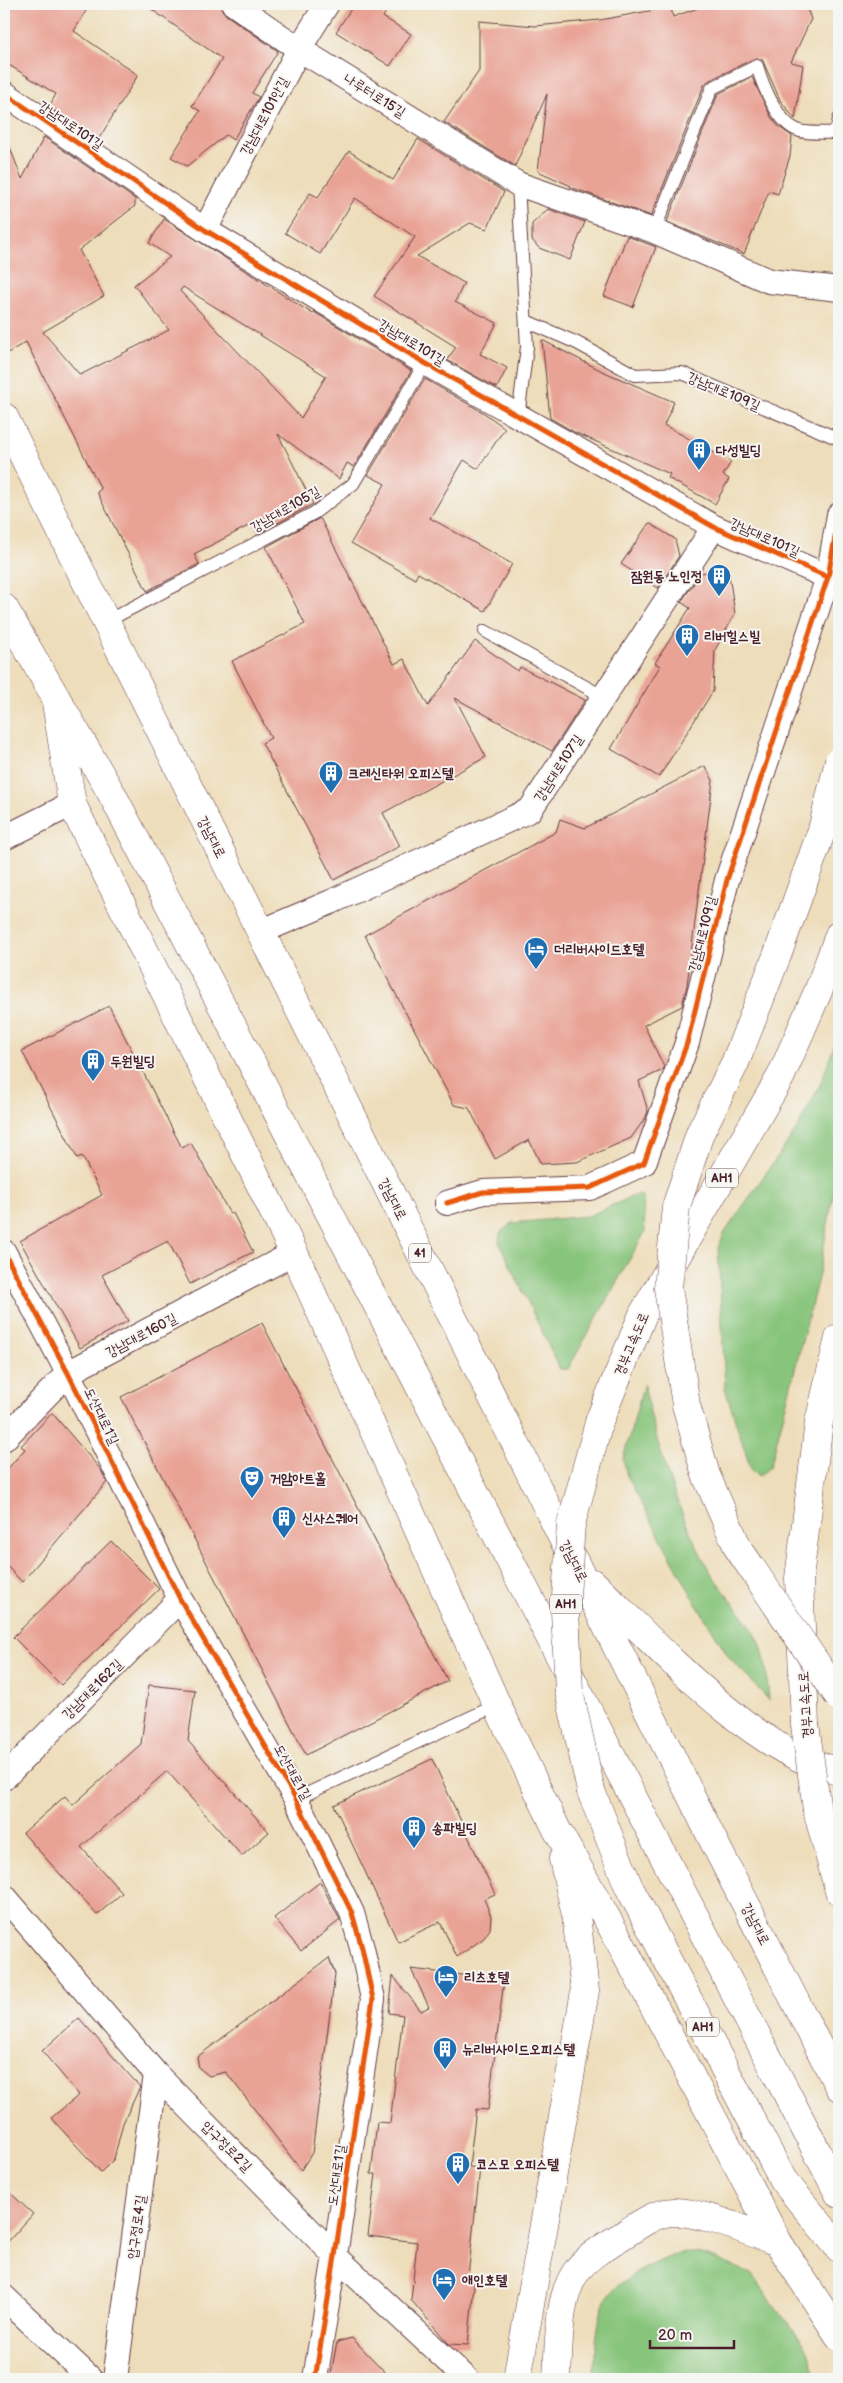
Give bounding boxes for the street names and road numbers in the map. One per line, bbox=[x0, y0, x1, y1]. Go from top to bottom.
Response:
street label: 나루터로15길 bbox=[341, 70, 409, 122]
street label: 강남대로101안길 bbox=[237, 73, 293, 158]
street label: 강남대로101길 bbox=[35, 97, 107, 154]
street label: 강남대로101길 bbox=[375, 316, 449, 370]
street label: 강남대로109길 bbox=[685, 368, 764, 415]
street label: 강남대로105길 bbox=[247, 482, 324, 536]
street label: 강남대로101길 bbox=[727, 514, 803, 561]
street label: 강남대로107길 bbox=[530, 731, 587, 805]
street label: 강남대로 bbox=[194, 813, 229, 861]
street label: 강남대로109길 bbox=[685, 893, 720, 974]
road number: AH1 bbox=[706, 1168, 738, 1188]
street label: 강남대로 bbox=[375, 1175, 410, 1223]
road number: 41 bbox=[409, 1244, 431, 1262]
street label: 강남대로160길 bbox=[103, 1309, 181, 1361]
street label: 경부고속도로 bbox=[610, 1310, 652, 1379]
street label: 도산대로1길 bbox=[80, 1385, 123, 1448]
street label: 강남대로 bbox=[556, 1537, 591, 1585]
road number: AH1 bbox=[550, 1595, 582, 1614]
street label: 강남대로162길 bbox=[59, 1655, 127, 1723]
street label: 경부고속도로 bbox=[795, 1671, 816, 1739]
street label: 도산대로1길 bbox=[270, 1741, 315, 1804]
street label: 강남대로 bbox=[738, 1900, 773, 1948]
road number: AH1 bbox=[687, 2018, 719, 2036]
street label: 압구정로2길 bbox=[198, 2118, 256, 2176]
street label: 도산대로1길 bbox=[324, 2143, 349, 2207]
street label: 압구정로4길 bbox=[124, 2193, 150, 2260]

